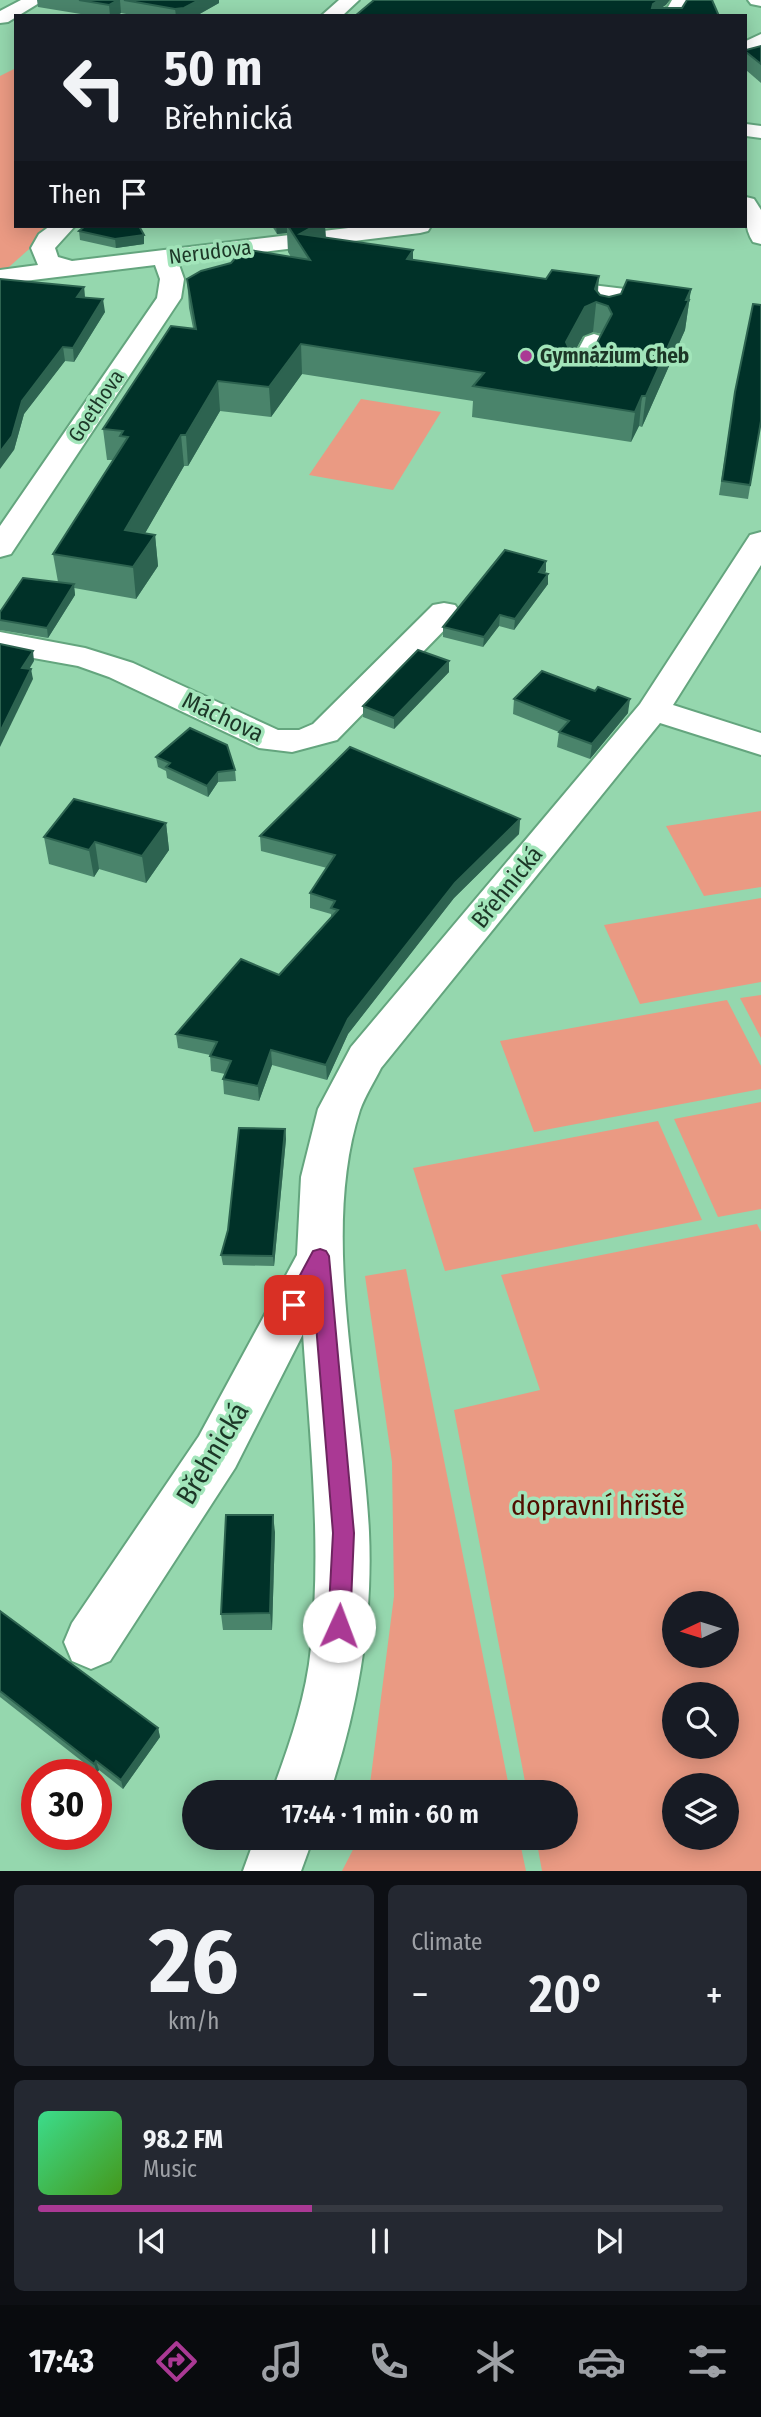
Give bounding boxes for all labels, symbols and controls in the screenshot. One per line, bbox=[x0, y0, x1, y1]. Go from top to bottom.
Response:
text: 50 m bbox=[164, 39, 262, 98]
icon: left bbox=[49, 42, 140, 133]
text: Břehnická bbox=[164, 99, 293, 137]
icon: arrive bbox=[115, 175, 153, 213]
text: Then bbox=[49, 179, 101, 210]
street label: Nerudova bbox=[167, 234, 253, 270]
place label: Gymnázium Cheb bbox=[540, 343, 689, 369]
marker: Gymnázium Cheb bbox=[518, 348, 534, 364]
street label: Goethova bbox=[62, 365, 130, 447]
street label: Máchova bbox=[178, 686, 268, 748]
street label: Břehnická bbox=[466, 841, 548, 933]
pin bbox=[264, 1275, 324, 1335]
icon: arrive bbox=[275, 1286, 313, 1324]
street label: Břehnická bbox=[169, 1396, 256, 1510]
park label: dopravní hřiště bbox=[511, 1489, 685, 1522]
position arrow bbox=[302, 1589, 376, 1663]
north arrow bbox=[662, 1591, 738, 1668]
map controls bbox=[662, 1591, 739, 1850]
button: search bbox=[662, 1682, 739, 1759]
speed limit sign: 30 bbox=[21, 1759, 112, 1850]
button: layers bbox=[662, 1773, 739, 1850]
text: 17:44 · 1 min · 60 m bbox=[281, 1799, 479, 1830]
text: 26 bbox=[149, 1907, 239, 2016]
text: Climate bbox=[412, 1928, 482, 1956]
text: 20° bbox=[529, 1963, 605, 2026]
text: − bbox=[412, 1972, 429, 2018]
text: + bbox=[706, 1972, 723, 2018]
text: km/h bbox=[168, 2007, 219, 2035]
text: 98.2 FM bbox=[143, 2124, 223, 2155]
text: Music bbox=[143, 2155, 197, 2183]
icon: previous bbox=[133, 2222, 171, 2260]
icon: pause bbox=[361, 2222, 399, 2260]
icon: next bbox=[590, 2222, 628, 2260]
icon: directions bbox=[152, 2337, 201, 2386]
icon: music bbox=[258, 2337, 307, 2386]
icon: phone bbox=[364, 2337, 413, 2386]
icon: climate bbox=[471, 2337, 520, 2386]
icon: car bbox=[577, 2337, 626, 2386]
icon: filters bbox=[683, 2337, 732, 2386]
text: 17:43 bbox=[29, 2342, 94, 2380]

